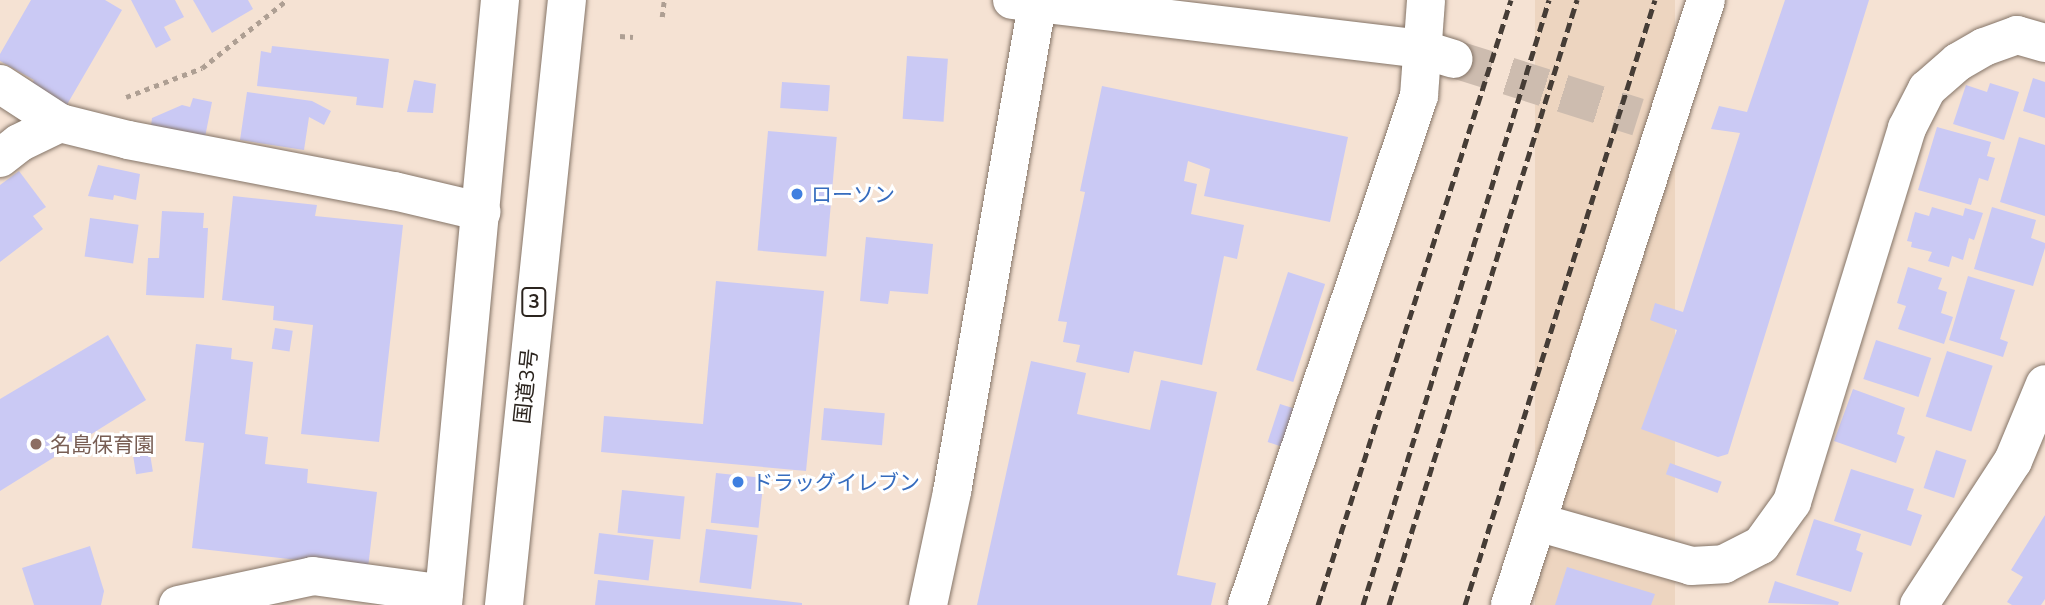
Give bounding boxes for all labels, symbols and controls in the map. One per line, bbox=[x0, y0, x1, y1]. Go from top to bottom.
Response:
place label: ローソン bbox=[811, 181, 895, 207]
marker: ローソン bbox=[789, 186, 805, 202]
road number: 3 bbox=[520, 286, 548, 318]
street label: 国道3号 bbox=[509, 347, 541, 425]
place label: 名島保育園 bbox=[50, 431, 155, 457]
marker: 名島保育園 bbox=[28, 436, 44, 452]
place label: ドラッグイレブン bbox=[752, 469, 920, 495]
marker: ドラッグイレブン bbox=[730, 474, 746, 490]

